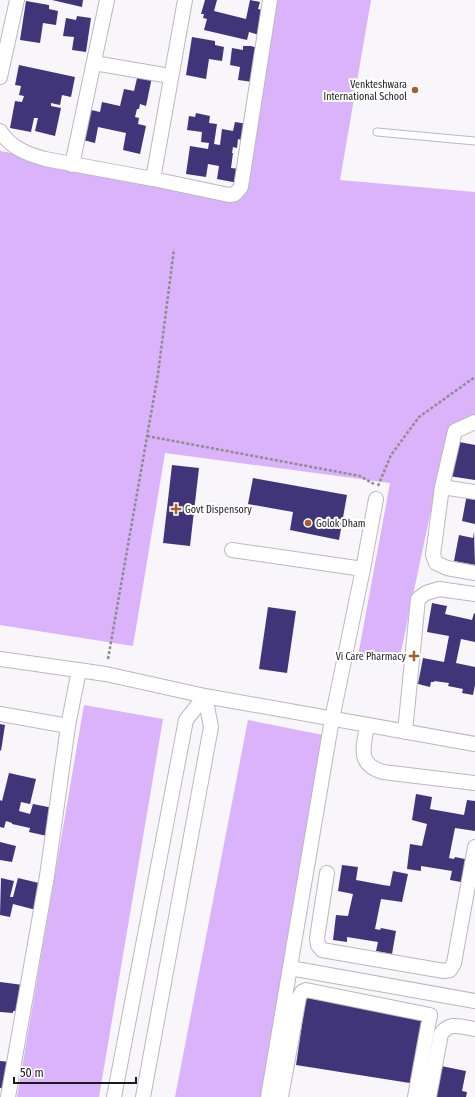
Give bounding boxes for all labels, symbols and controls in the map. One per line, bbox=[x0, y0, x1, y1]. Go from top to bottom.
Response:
place label: Venkteshwara International School bbox=[324, 79, 407, 103]
marker: Venkteshwara International School bbox=[410, 85, 420, 95]
marker: Govt Dispensory bbox=[170, 503, 182, 515]
place label: Govt Dispensory bbox=[185, 504, 252, 516]
marker: Golok Dham bbox=[303, 518, 313, 528]
place label: Golok Dham bbox=[316, 518, 366, 530]
place label: Vi Care Pharmacy bbox=[336, 651, 407, 663]
marker: Vi Care Pharmacy bbox=[409, 651, 419, 661]
scale bar bbox=[14, 1059, 136, 1085]
text: 50 m bbox=[20, 1066, 44, 1080]

